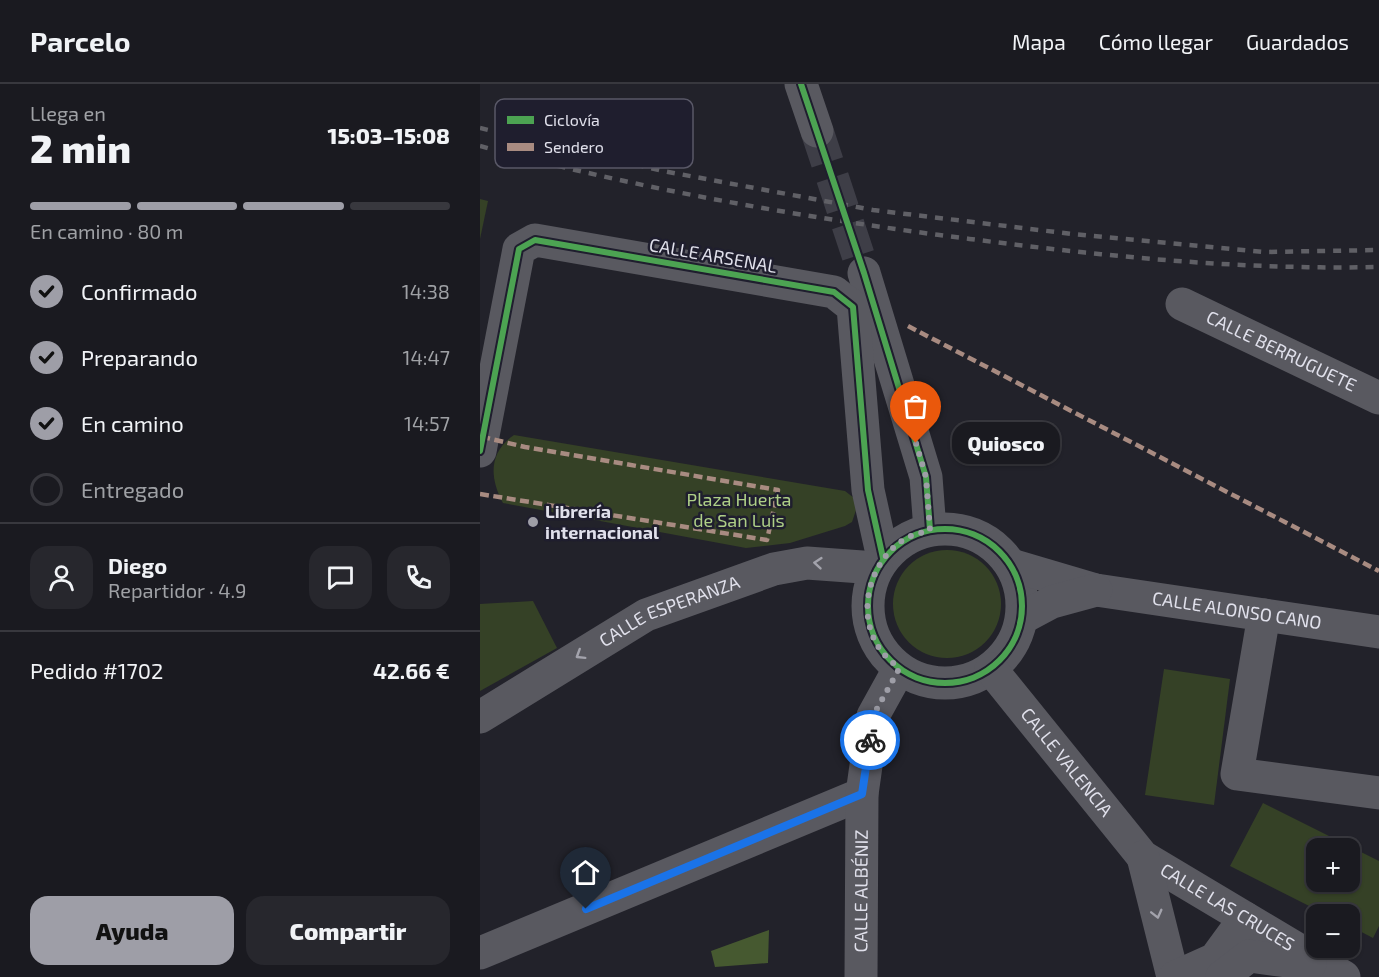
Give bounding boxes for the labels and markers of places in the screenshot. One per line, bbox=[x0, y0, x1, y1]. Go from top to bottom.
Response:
pin bbox=[890, 381, 941, 443]
callout: Quiosco bbox=[952, 422, 1060, 464]
place label: Librería internacional bbox=[545, 500, 659, 543]
marker: Librería internacional bbox=[526, 515, 540, 529]
pin bbox=[560, 847, 611, 909]

